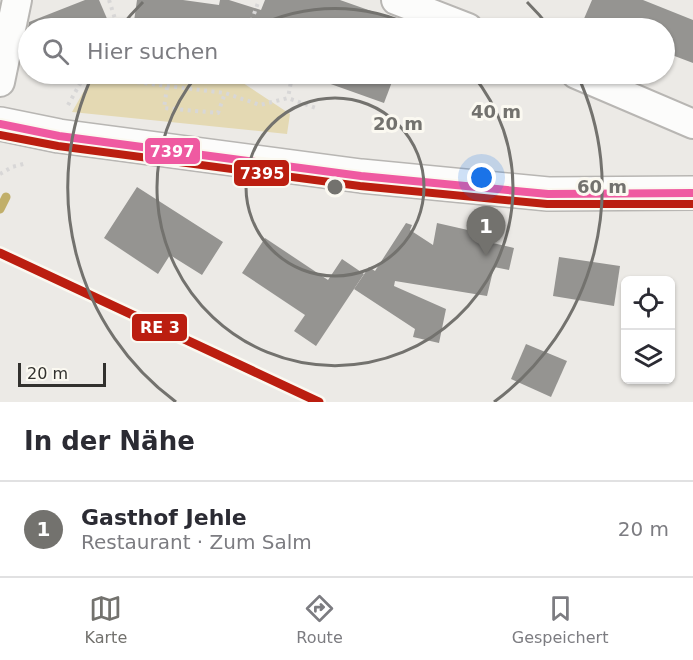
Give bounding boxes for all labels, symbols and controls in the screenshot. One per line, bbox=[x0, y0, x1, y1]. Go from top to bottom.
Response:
search box bbox=[18, 18, 675, 84]
icon: search bbox=[39, 35, 72, 68]
text: Hier suchen bbox=[87, 39, 218, 64]
text: 40 m bbox=[471, 101, 521, 122]
text: 20 m bbox=[373, 113, 423, 134]
line badge: 7397 bbox=[144, 137, 201, 165]
text: 7397 bbox=[150, 142, 194, 161]
line badge: 7395 bbox=[233, 159, 290, 187]
your location bbox=[467, 163, 496, 192]
text: 7395 bbox=[240, 164, 284, 183]
text: 60 m bbox=[577, 176, 627, 197]
centre of rings bbox=[325, 177, 345, 197]
pin: 1 bbox=[466, 206, 506, 256]
map controls bbox=[621, 276, 675, 384]
button: locate bbox=[621, 276, 675, 330]
line badge: RE 3 bbox=[131, 313, 188, 342]
text: RE 3 bbox=[140, 318, 180, 337]
button: layers bbox=[621, 330, 675, 384]
scale bar bbox=[18, 360, 106, 388]
text: 20 m bbox=[27, 364, 68, 383]
text: In der Nähe bbox=[24, 426, 195, 456]
text: Gasthof Jehle bbox=[81, 505, 247, 530]
text: 1 bbox=[37, 517, 50, 541]
text: 20 m bbox=[618, 517, 669, 541]
text: Restaurant · Zum Salm bbox=[81, 530, 312, 554]
tab: Karte bbox=[85, 592, 127, 647]
tab: Route bbox=[296, 592, 343, 647]
tab: Gespeichert bbox=[512, 592, 608, 647]

